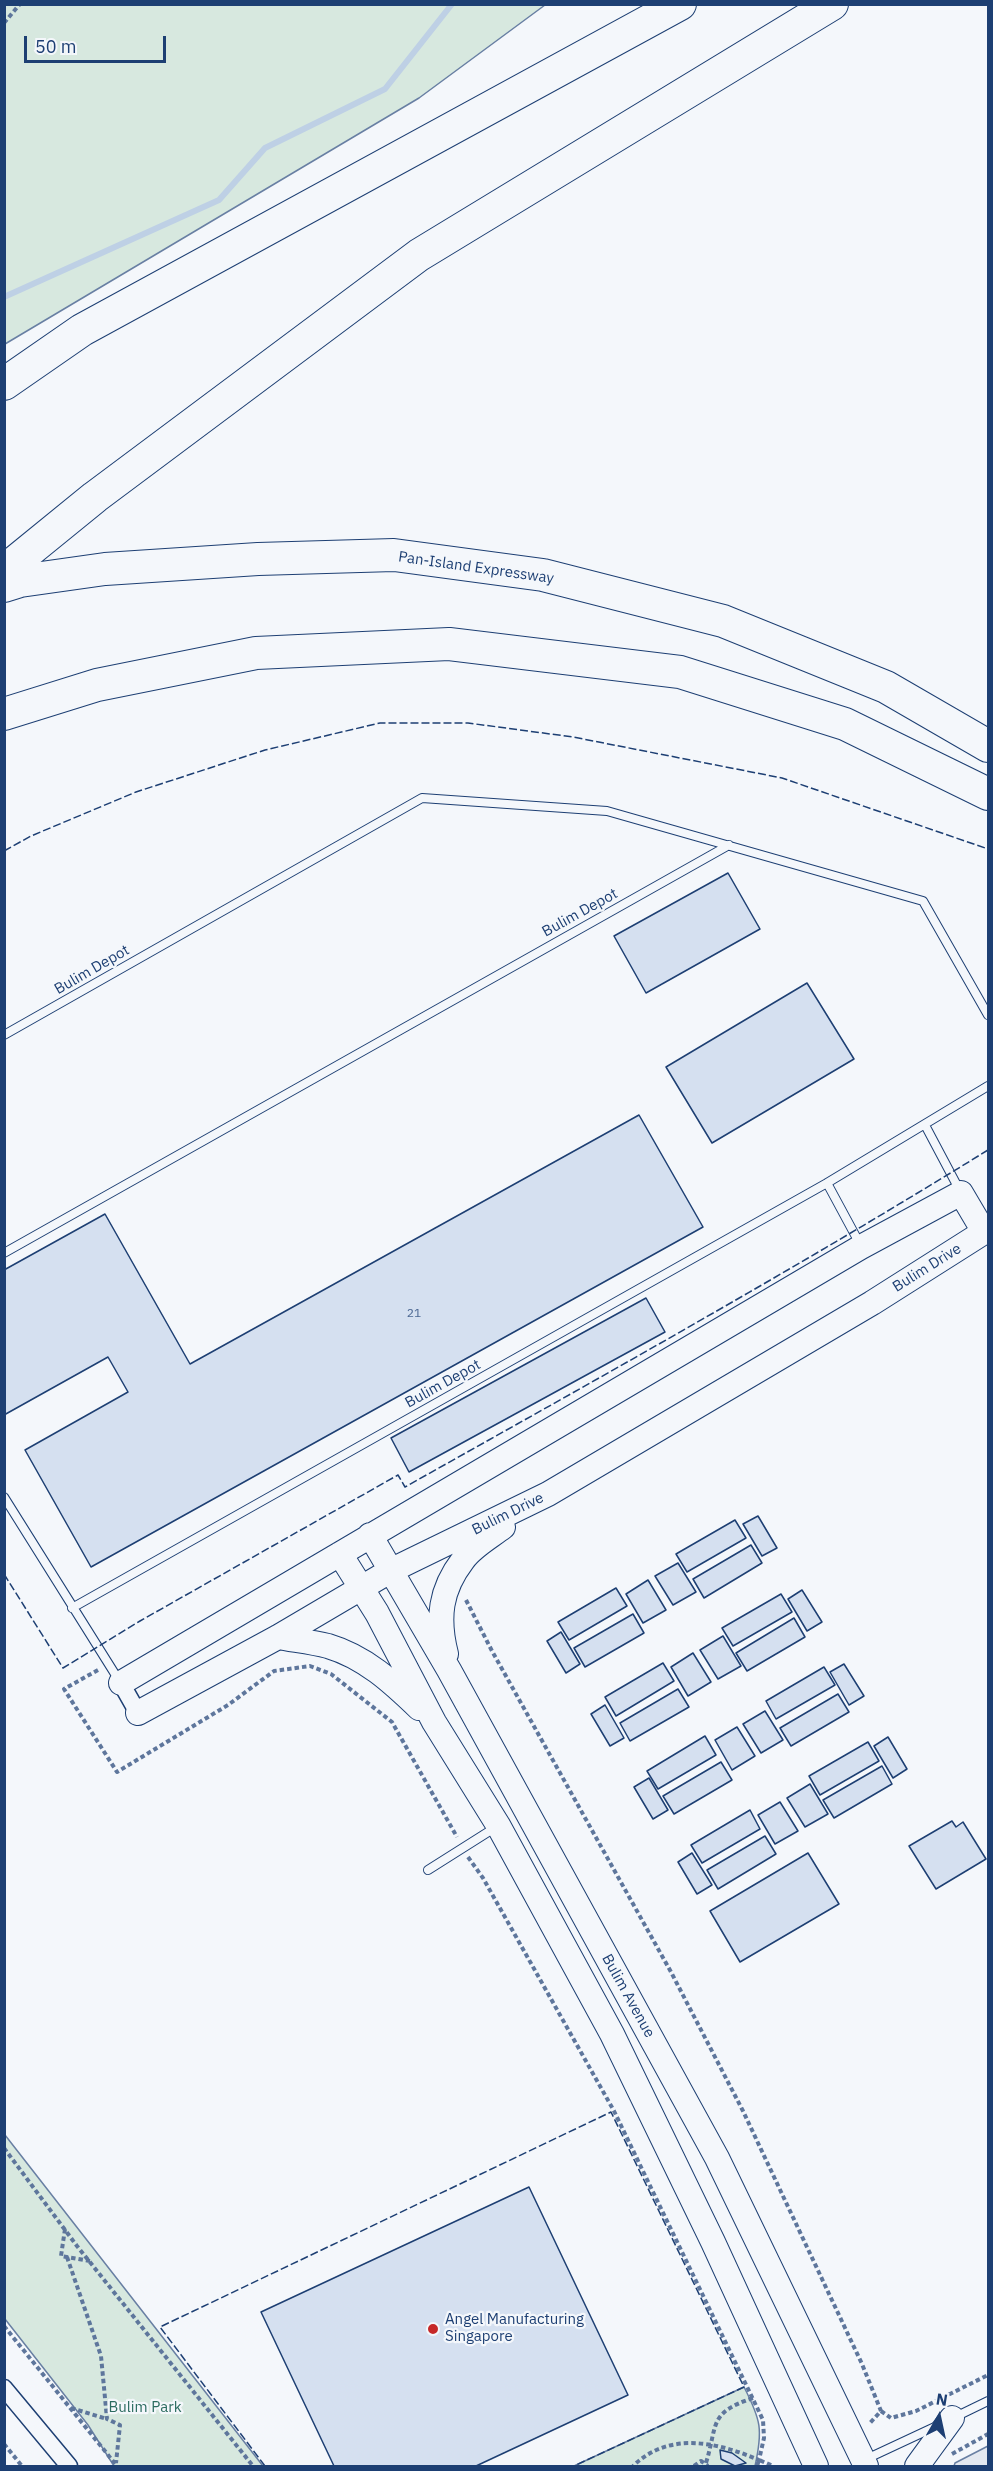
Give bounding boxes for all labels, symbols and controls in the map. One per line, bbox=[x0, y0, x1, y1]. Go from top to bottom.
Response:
scale bar bbox=[27, 24, 170, 62]
text: 50 m bbox=[35, 35, 77, 58]
street label: Pan-Island Expressway bbox=[397, 548, 555, 588]
street label: Bulim Depot bbox=[539, 885, 621, 941]
street label: Bulim Depot bbox=[51, 941, 133, 999]
street label: Bulim Drive bbox=[889, 1240, 965, 1296]
house number: 21 bbox=[407, 1307, 421, 1321]
street label: Bulim Depot bbox=[402, 1356, 484, 1412]
street label: Bulim Drive bbox=[469, 1489, 547, 1539]
street label: Bulim Avenue bbox=[598, 1951, 658, 2041]
place label: Angel Manufacturing Singapore bbox=[445, 2311, 584, 2346]
marker: Angel Manufacturing Singapore bbox=[426, 2322, 440, 2336]
north arrow bbox=[909, 2387, 969, 2447]
text: N bbox=[935, 2388, 949, 2410]
park label: Bulim Park bbox=[108, 2399, 182, 2417]

